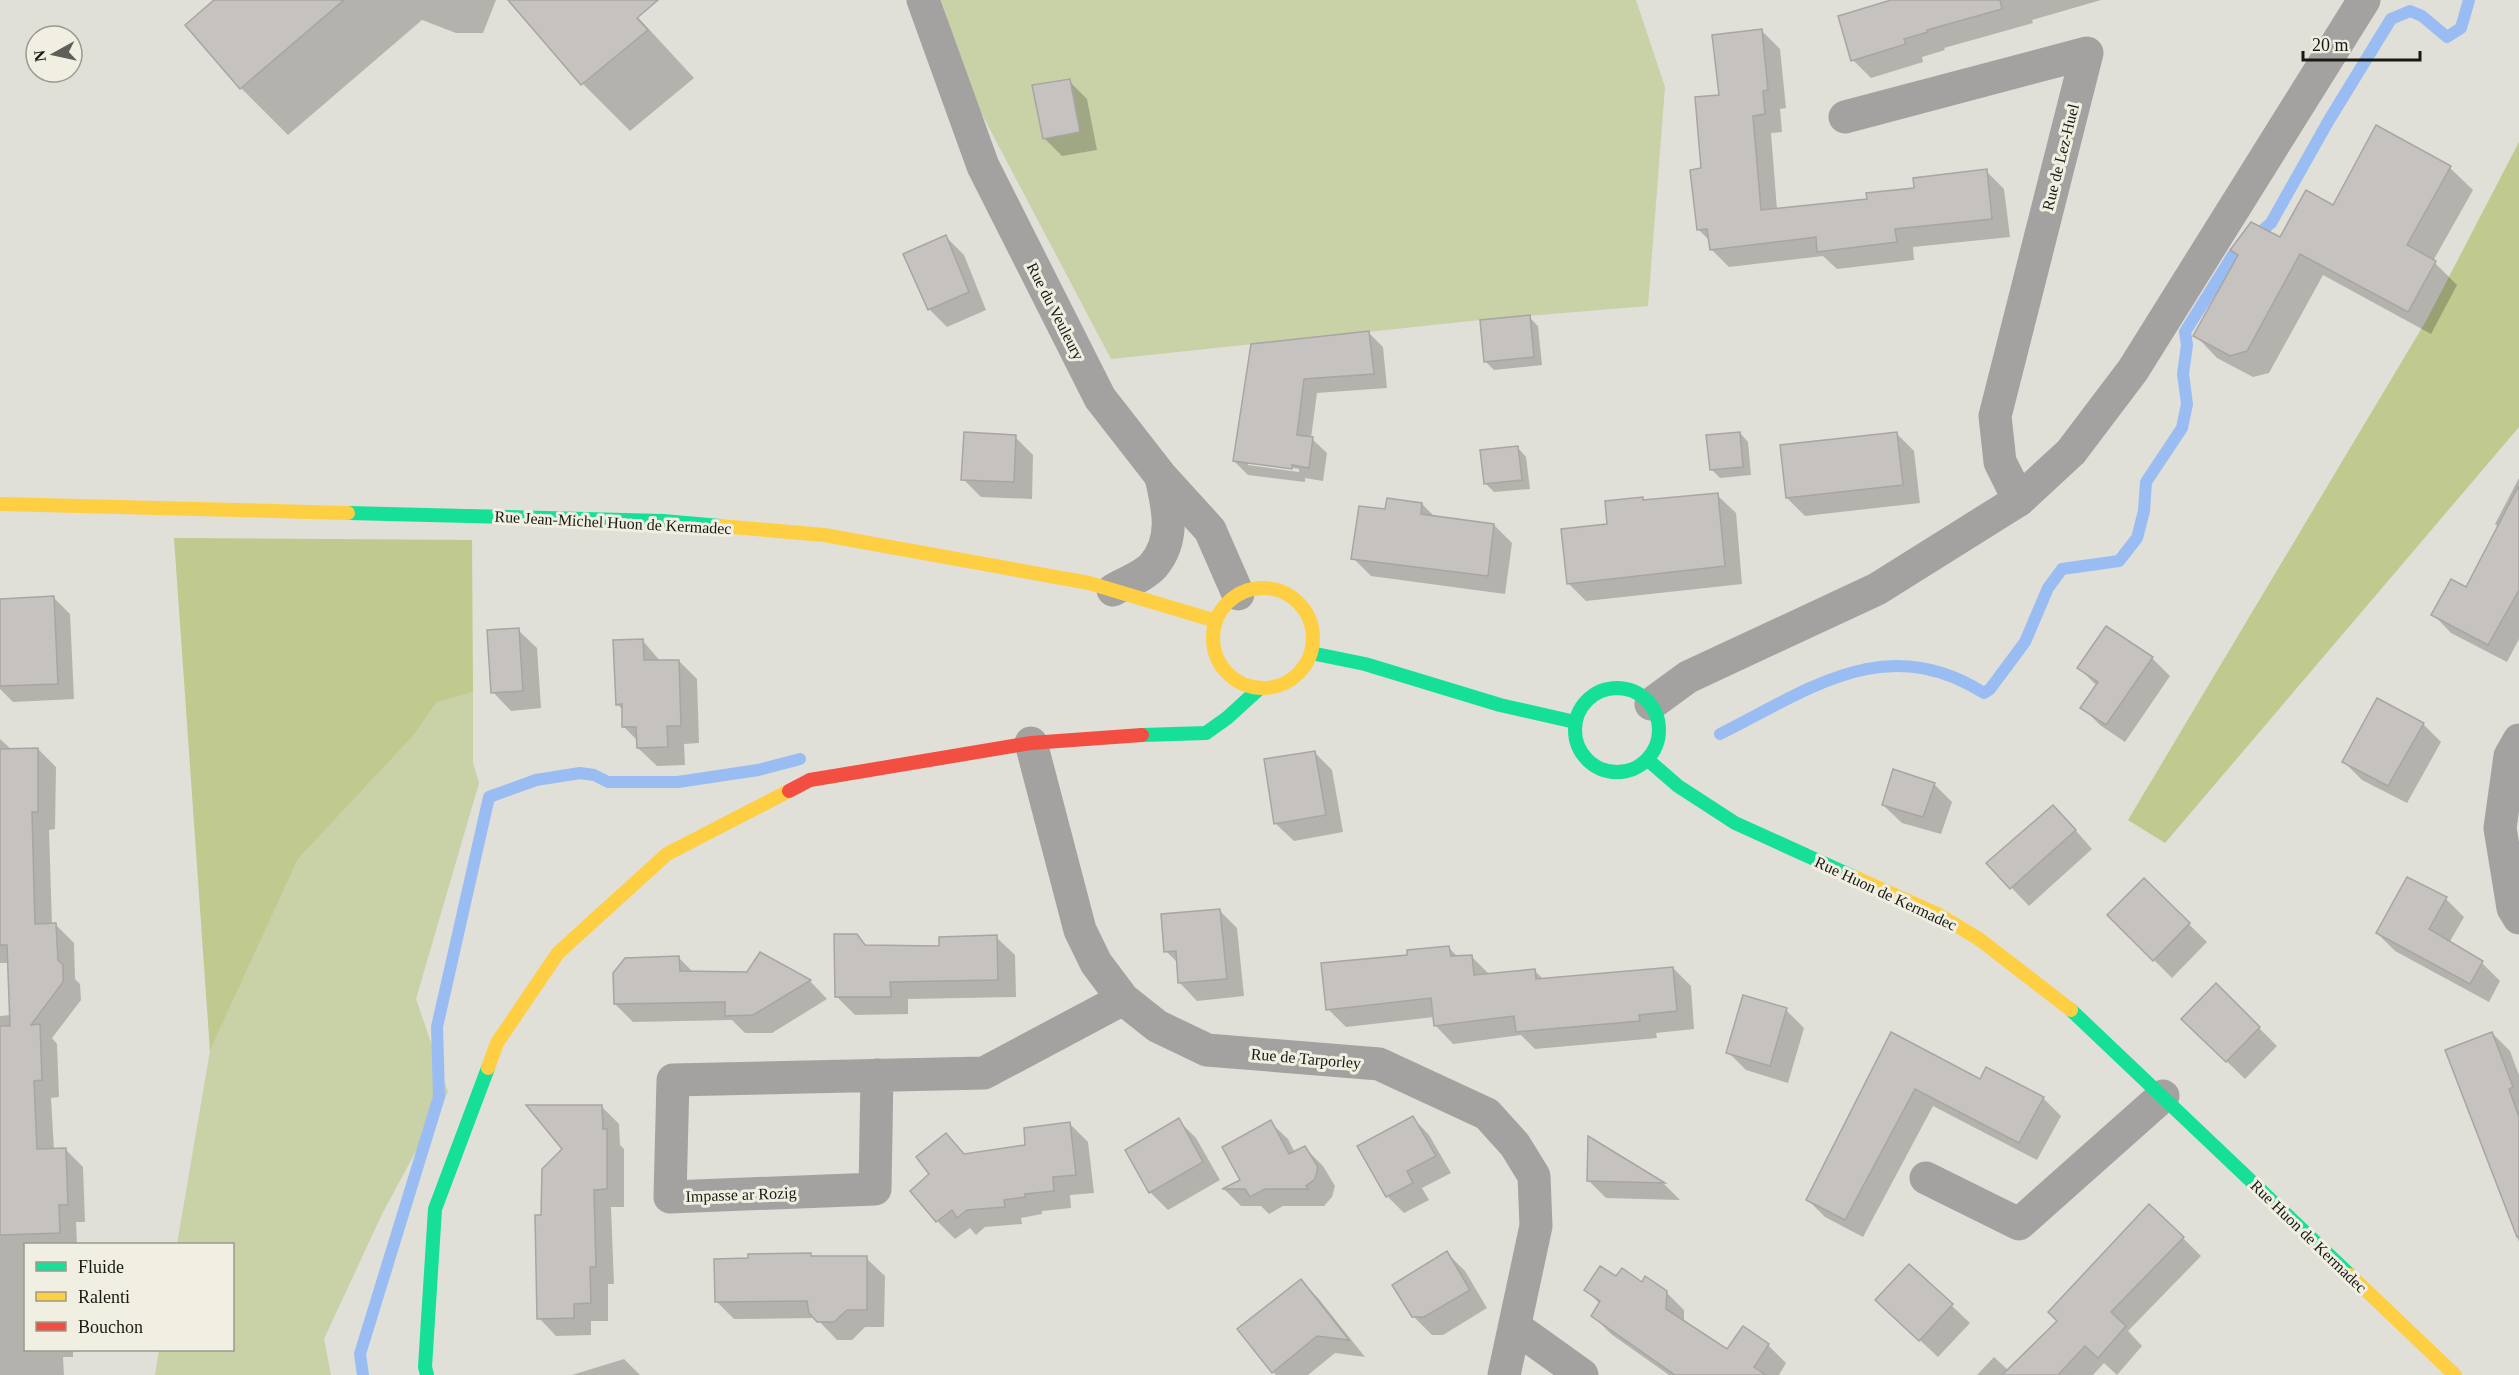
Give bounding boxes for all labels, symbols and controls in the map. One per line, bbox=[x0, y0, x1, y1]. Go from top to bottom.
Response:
north arrow bbox=[24, 24, 84, 84]
scale bar bbox=[2303, 24, 2420, 62]
text: 20 m bbox=[2312, 35, 2349, 55]
text: N bbox=[30, 49, 49, 63]
street label: Rue de Lez-Huel bbox=[2039, 102, 2082, 212]
street label: Rue du Veuleury bbox=[1023, 260, 1087, 363]
street label: Rue Jean-Michel Huon de Kermadec bbox=[494, 508, 732, 537]
street label: Rue Huon de Kermadec bbox=[1812, 853, 1959, 934]
street label: Rue de Tarporley bbox=[1250, 1045, 1362, 1073]
street label: Rue Huon de Kermadec bbox=[2247, 1177, 2370, 1296]
street label: Impasse ar Rozig bbox=[685, 1184, 797, 1206]
legend bbox=[24, 1243, 234, 1351]
text: Fluide bbox=[78, 1257, 124, 1277]
text: Ralenti bbox=[78, 1287, 130, 1307]
text: Bouchon bbox=[78, 1317, 143, 1337]

